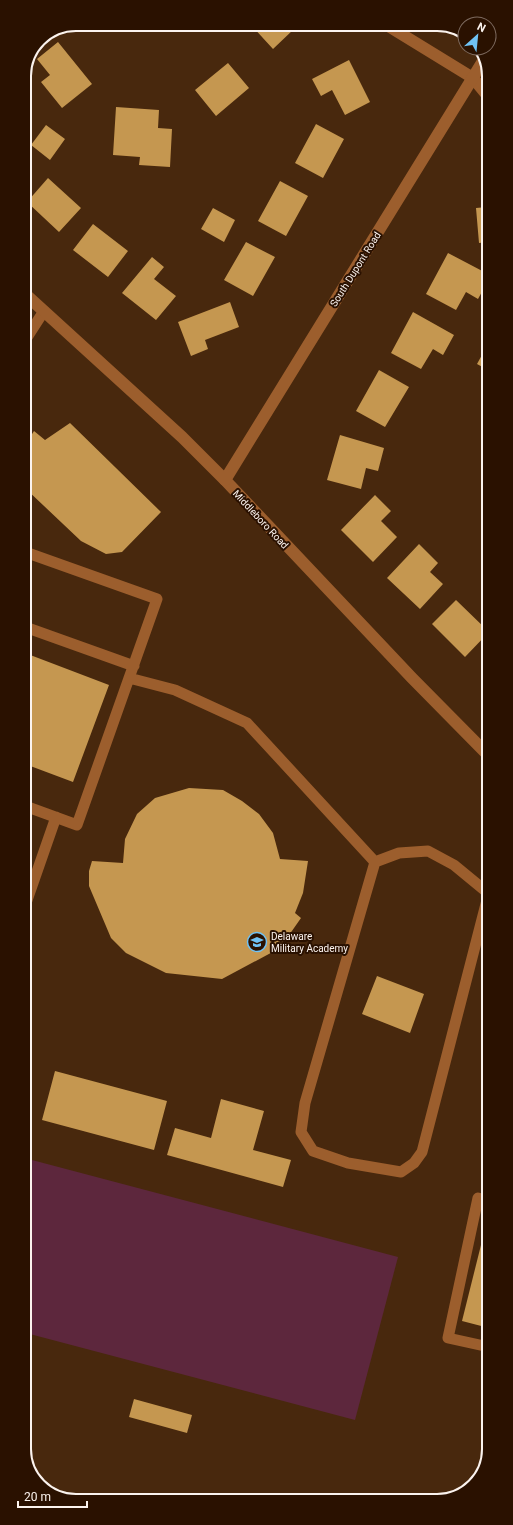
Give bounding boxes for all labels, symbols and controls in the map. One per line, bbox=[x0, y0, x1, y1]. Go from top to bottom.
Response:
north arrow bbox=[457, 16, 497, 56]
text: N bbox=[475, 20, 488, 35]
street label: South Dupont Road bbox=[328, 230, 383, 309]
street label: Middleboro Road bbox=[231, 488, 291, 551]
school or university icon: Delaware Military Academy bbox=[246, 931, 268, 953]
place label: Delaware Military Academy bbox=[271, 931, 348, 954]
scale bar bbox=[18, 1483, 87, 1509]
text: 20 m bbox=[24, 1490, 51, 1504]

